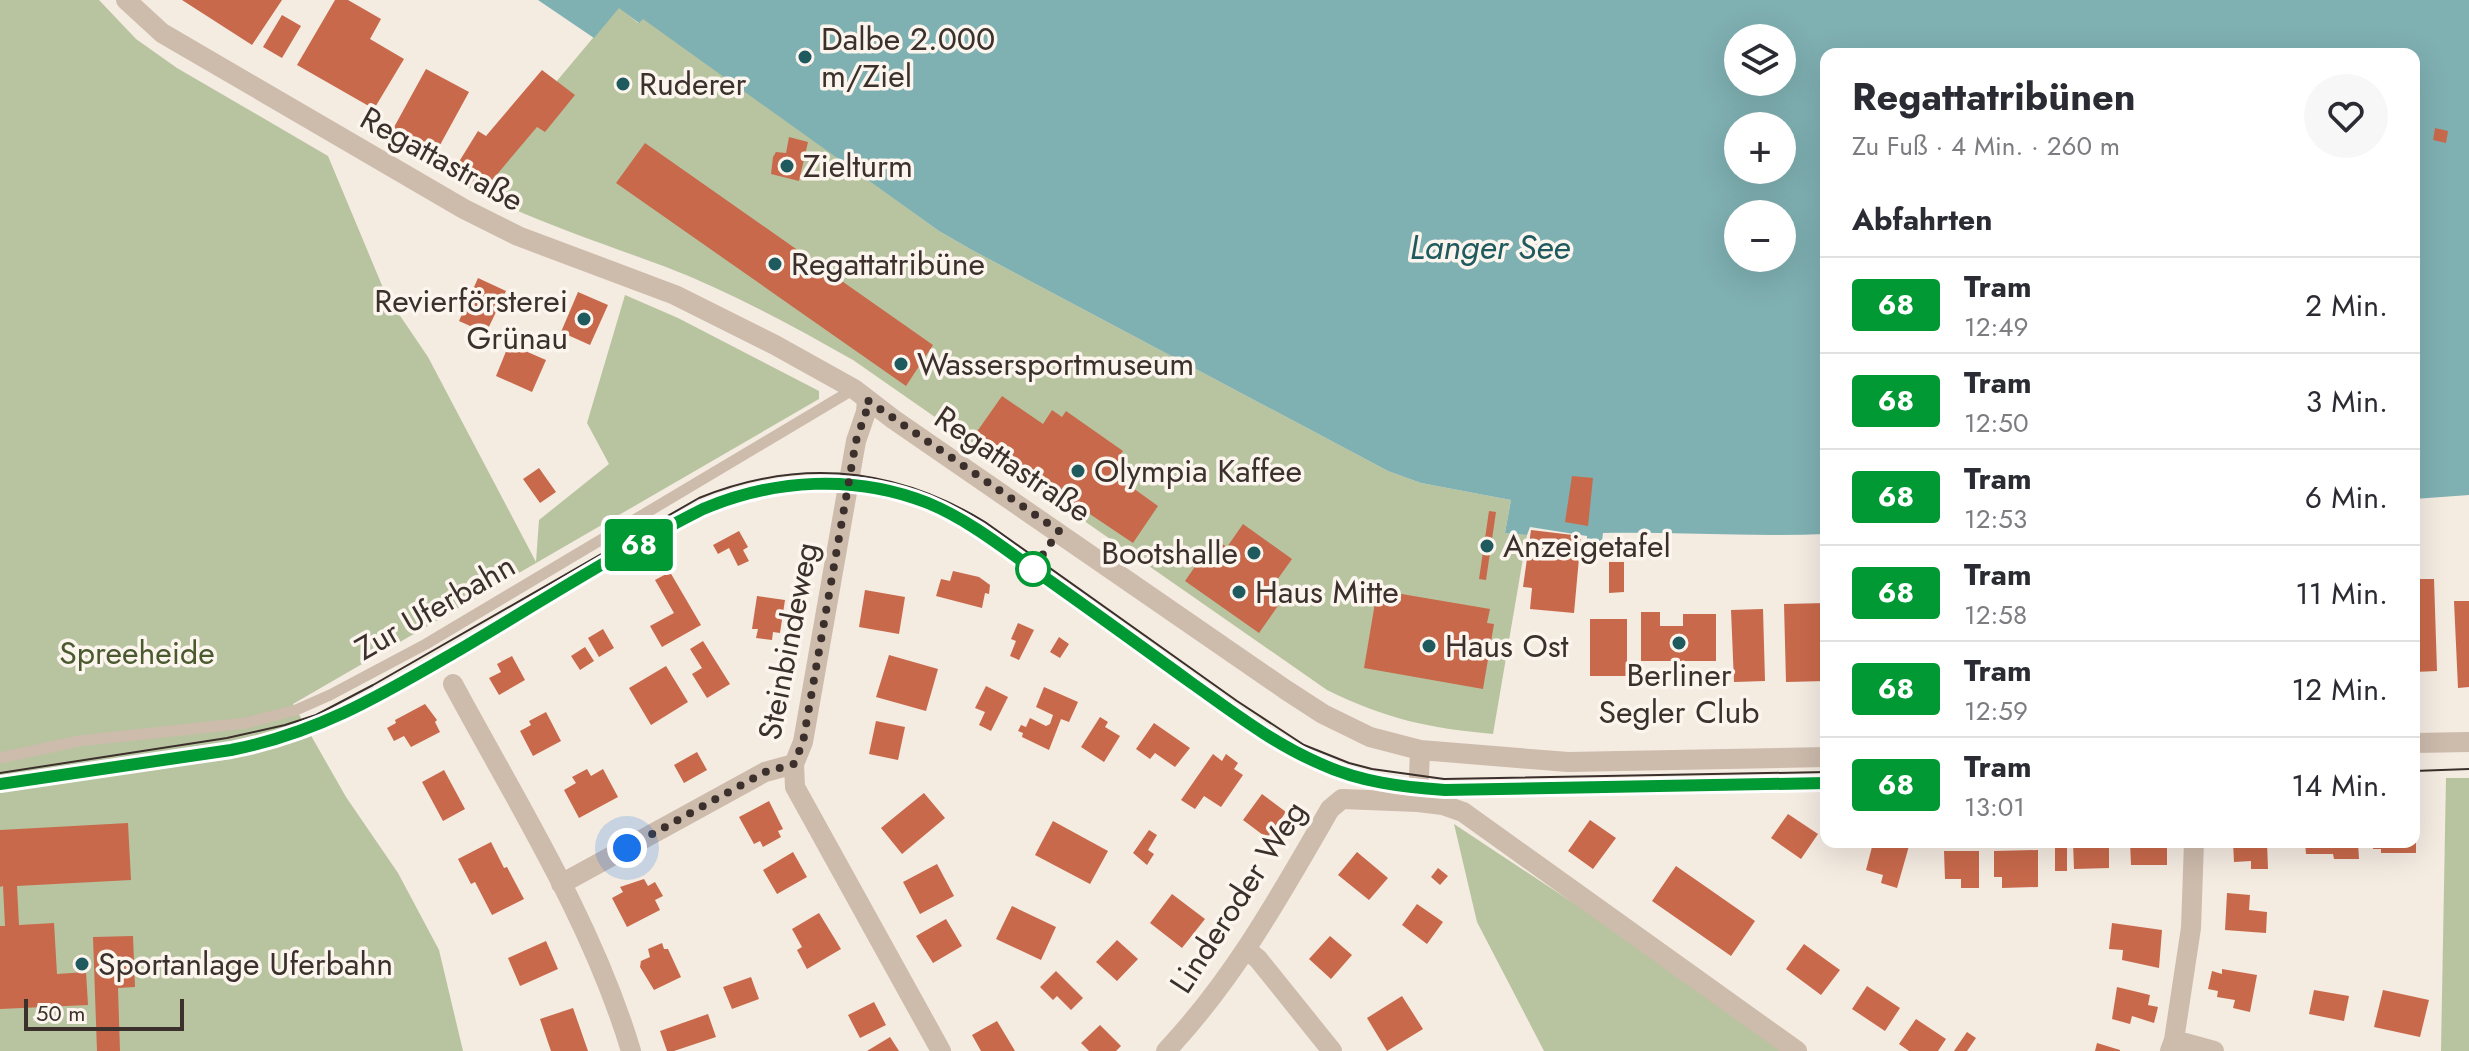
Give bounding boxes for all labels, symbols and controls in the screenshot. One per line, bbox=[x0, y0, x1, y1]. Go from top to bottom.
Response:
place label: Dalbe 2.000 m/Ziel bbox=[821, 16, 995, 99]
map controls bbox=[1724, 24, 1796, 272]
button: layers bbox=[1724, 24, 1796, 96]
marker: Dalbe 2.000 m/Ziel bbox=[796, 48, 814, 66]
place label: Ruderer bbox=[639, 61, 746, 107]
text: Regattatribünen bbox=[1852, 69, 2136, 124]
button: heart bbox=[2304, 74, 2388, 158]
marker: Ruderer bbox=[614, 75, 632, 93]
street label: Regattastraße bbox=[352, 95, 532, 223]
button: + bbox=[1724, 112, 1796, 184]
text: Zu Fuß · 4 Min. · 260 m bbox=[1852, 127, 2120, 165]
place label: Zielturm bbox=[803, 143, 913, 189]
marker: Zielturm bbox=[778, 157, 796, 175]
text: Abfahrten bbox=[1852, 198, 1992, 241]
button: − bbox=[1724, 200, 1796, 272]
water label: Langer See bbox=[1410, 223, 1570, 272]
place label: Regattatribüne bbox=[791, 241, 985, 287]
marker: Regattatribüne bbox=[766, 255, 784, 273]
text: Tram bbox=[1964, 265, 2032, 308]
place label: Revierförsterei Grünau bbox=[374, 278, 568, 361]
text: 68 bbox=[1878, 284, 1914, 325]
text: 2 Min. bbox=[2305, 284, 2388, 327]
text: 12:49 bbox=[1964, 308, 2028, 346]
marker: Revierförsterei Grünau bbox=[575, 310, 593, 328]
place label: Wassersportmuseum bbox=[917, 341, 1194, 387]
marker: Wassersportmuseum bbox=[892, 355, 910, 373]
text: Tram bbox=[1964, 361, 2032, 404]
text: 68 bbox=[1878, 380, 1914, 421]
text: 3 Min. bbox=[2306, 380, 2388, 423]
street label: Regattastraße bbox=[925, 395, 1101, 533]
text: 12:50 bbox=[1964, 404, 2029, 442]
place label: Olympia Kaffee bbox=[1094, 448, 1302, 494]
text: Tram bbox=[1964, 457, 2032, 500]
marker: Olympia Kaffee bbox=[1069, 462, 1087, 480]
text: 68 bbox=[1878, 476, 1914, 517]
text: 6 Min. bbox=[2305, 476, 2388, 519]
text: 12:53 bbox=[1964, 500, 2027, 538]
line badge: 68 bbox=[603, 519, 675, 571]
place label: Anzeigetafel bbox=[1503, 523, 1671, 569]
text: 68 bbox=[621, 524, 657, 565]
place label: Bootshalle bbox=[1101, 530, 1238, 576]
marker: Anzeigetafel bbox=[1478, 537, 1496, 555]
street label: Steinbindeweg bbox=[746, 538, 830, 744]
street label: Zur Uferbahn bbox=[347, 543, 523, 671]
marker: Bootshalle bbox=[1245, 544, 1263, 562]
unlabelled marker bbox=[1016, 552, 1050, 586]
text: Tram bbox=[1964, 553, 2032, 596]
place label: Haus Mitte bbox=[1255, 569, 1399, 615]
text: 68 bbox=[1878, 572, 1914, 613]
text: 11 Min. bbox=[2295, 572, 2388, 615]
marker: Haus Mitte bbox=[1230, 583, 1248, 601]
text: 12:58 bbox=[1964, 596, 2027, 634]
place label: Haus Ost bbox=[1445, 623, 1569, 669]
park label: Spreeheide bbox=[59, 630, 215, 676]
marker: Berliner Segler Club bbox=[1670, 634, 1688, 652]
marker: Haus Ost bbox=[1420, 637, 1438, 655]
text: Tram bbox=[1964, 649, 2032, 692]
place label: Berliner Segler Club bbox=[1599, 652, 1760, 735]
text: 68 bbox=[1878, 668, 1914, 709]
text: 12 Min. bbox=[2292, 668, 2388, 711]
text: 12:59 bbox=[1964, 692, 2028, 730]
text: Tram bbox=[1964, 745, 2032, 788]
text: 68 bbox=[1878, 764, 1914, 805]
text: 14 Min. bbox=[2291, 764, 2388, 807]
text: 13:01 bbox=[1964, 788, 2025, 826]
street label: Linderoder Weg bbox=[1158, 792, 1318, 1002]
your location bbox=[607, 828, 647, 868]
place label: Sportanlage Uferbahn bbox=[98, 941, 393, 987]
marker: Sportanlage Uferbahn bbox=[73, 955, 91, 973]
scale bar bbox=[24, 995, 184, 1031]
text: 50 m bbox=[36, 997, 85, 1029]

